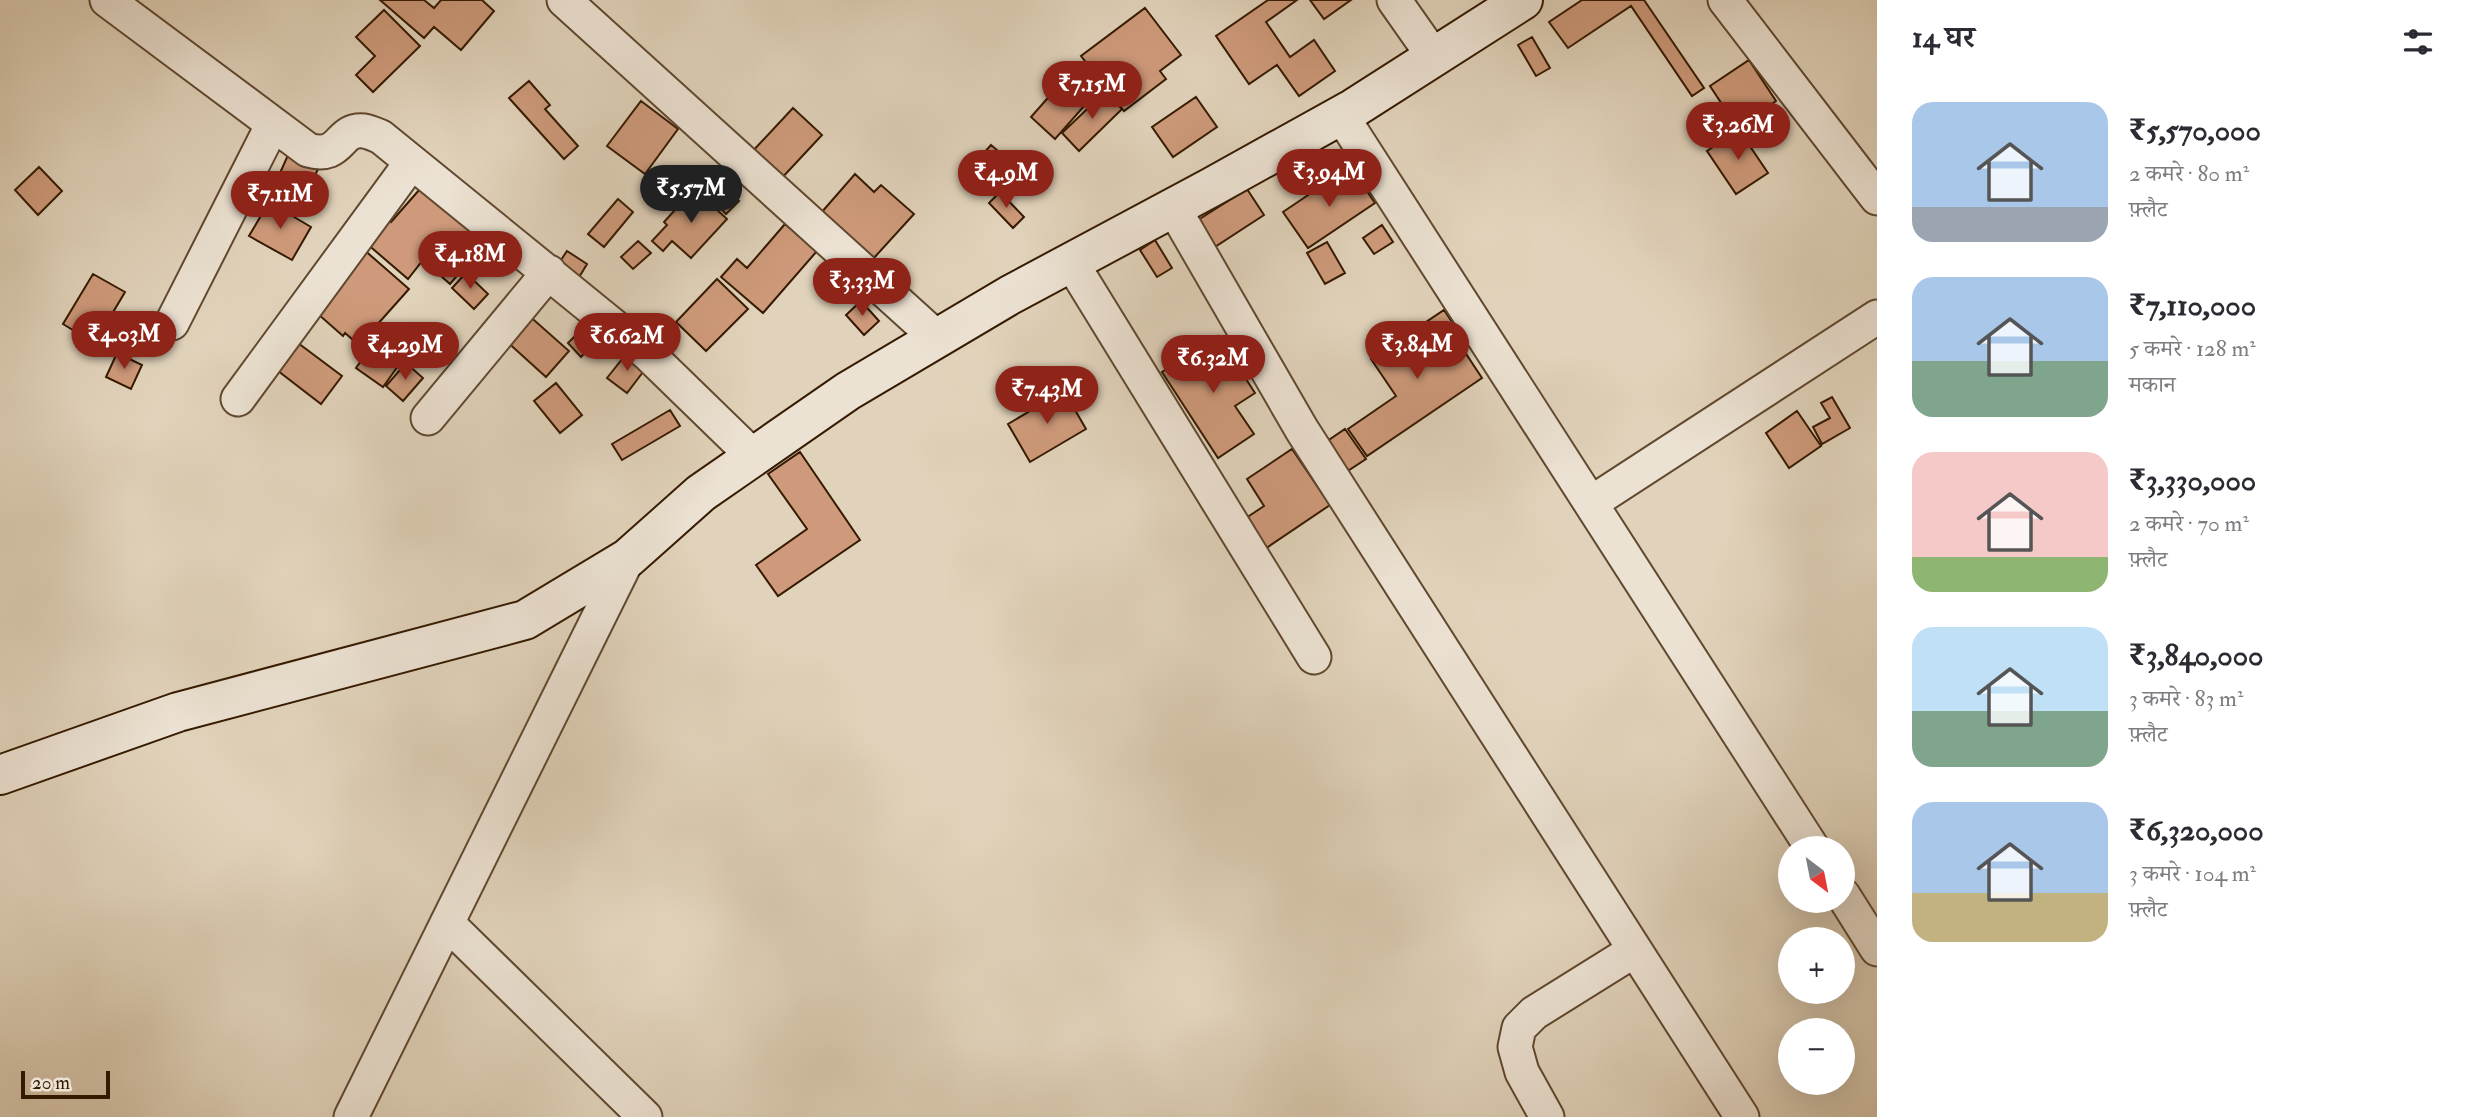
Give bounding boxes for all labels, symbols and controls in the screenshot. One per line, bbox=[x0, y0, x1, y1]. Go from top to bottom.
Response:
text: 14 घर bbox=[1912, 19, 1975, 56]
icon: filters bbox=[2399, 23, 2437, 61]
pin: ₹7.15M bbox=[1035, 61, 1149, 121]
text: ₹7.15M bbox=[1058, 69, 1126, 98]
pin: ₹3.26M bbox=[1681, 102, 1795, 162]
text: ₹3.26M bbox=[1702, 110, 1774, 139]
text: ₹5,570,000 bbox=[2129, 112, 2261, 149]
icon: home bbox=[1968, 130, 2052, 214]
pin: ₹4.9M bbox=[957, 150, 1055, 210]
pin: ₹3.94M bbox=[1272, 150, 1386, 209]
text: ₹3.94M bbox=[1293, 157, 1365, 186]
text: ₹4.9M bbox=[974, 158, 1038, 187]
text: 2 कमरे · 80 m² bbox=[2129, 159, 2249, 188]
pin: ₹5.57M bbox=[634, 166, 748, 225]
pin: ₹7.11M bbox=[223, 172, 337, 231]
text: ₹5.57M bbox=[656, 173, 726, 202]
text: ₹7.11M bbox=[247, 179, 313, 208]
text: फ़्लैट bbox=[2129, 195, 2167, 224]
pin: ₹4.18M bbox=[413, 232, 527, 291]
text: ₹4.18M bbox=[434, 239, 506, 268]
pin: ₹3.33M bbox=[805, 258, 919, 318]
text: ₹3.33M bbox=[829, 266, 895, 295]
text: ₹7,110,000 bbox=[2129, 287, 2256, 324]
icon: home bbox=[1968, 305, 2052, 389]
pin: ₹4.03M bbox=[67, 312, 181, 371]
pin: ₹6.62M bbox=[570, 314, 684, 373]
text: ₹4.03M bbox=[87, 319, 161, 348]
text: ₹6.62M bbox=[590, 321, 664, 350]
pin: ₹4.29M bbox=[348, 322, 462, 382]
pin: ₹3.84M bbox=[1360, 322, 1474, 381]
text: ₹3.84M bbox=[1381, 329, 1453, 358]
text: ₹4.29M bbox=[367, 330, 443, 359]
text: 5 कमरे · 128 m² bbox=[2129, 334, 2256, 363]
pin: ₹6.32M bbox=[1156, 336, 1270, 395]
text: ₹6.32M bbox=[1177, 343, 1249, 372]
pin: ₹7.43M bbox=[990, 366, 1104, 426]
text: मकान bbox=[2129, 370, 2176, 399]
text: ₹7.43M bbox=[1011, 374, 1083, 403]
text: ₹3,330,000 bbox=[2129, 462, 2256, 499]
icon: home bbox=[1968, 480, 2052, 564]
text: 2 कमरे · 70 m² bbox=[2129, 509, 2249, 538]
text: फ़्लैट bbox=[2129, 545, 2167, 574]
text: ₹3,840,000 bbox=[2129, 637, 2263, 674]
icon: home bbox=[1968, 655, 2052, 739]
text: 3 कमरे · 83 m² bbox=[2129, 684, 2243, 713]
text: फ़्लैट bbox=[2129, 720, 2167, 749]
text: ₹6,320,000 bbox=[2129, 812, 2264, 849]
icon: home bbox=[1968, 830, 2052, 914]
north arrow bbox=[1778, 836, 1855, 914]
map controls bbox=[1778, 836, 1855, 1095]
text: 3 कमरे · 104 m² bbox=[2129, 859, 2256, 888]
text: फ़्लैट bbox=[2129, 895, 2167, 924]
button: + bbox=[1778, 927, 1855, 1004]
button: − bbox=[1778, 1018, 1855, 1095]
scale bar bbox=[21, 1068, 110, 1100]
text: 20 m bbox=[32, 1071, 70, 1095]

